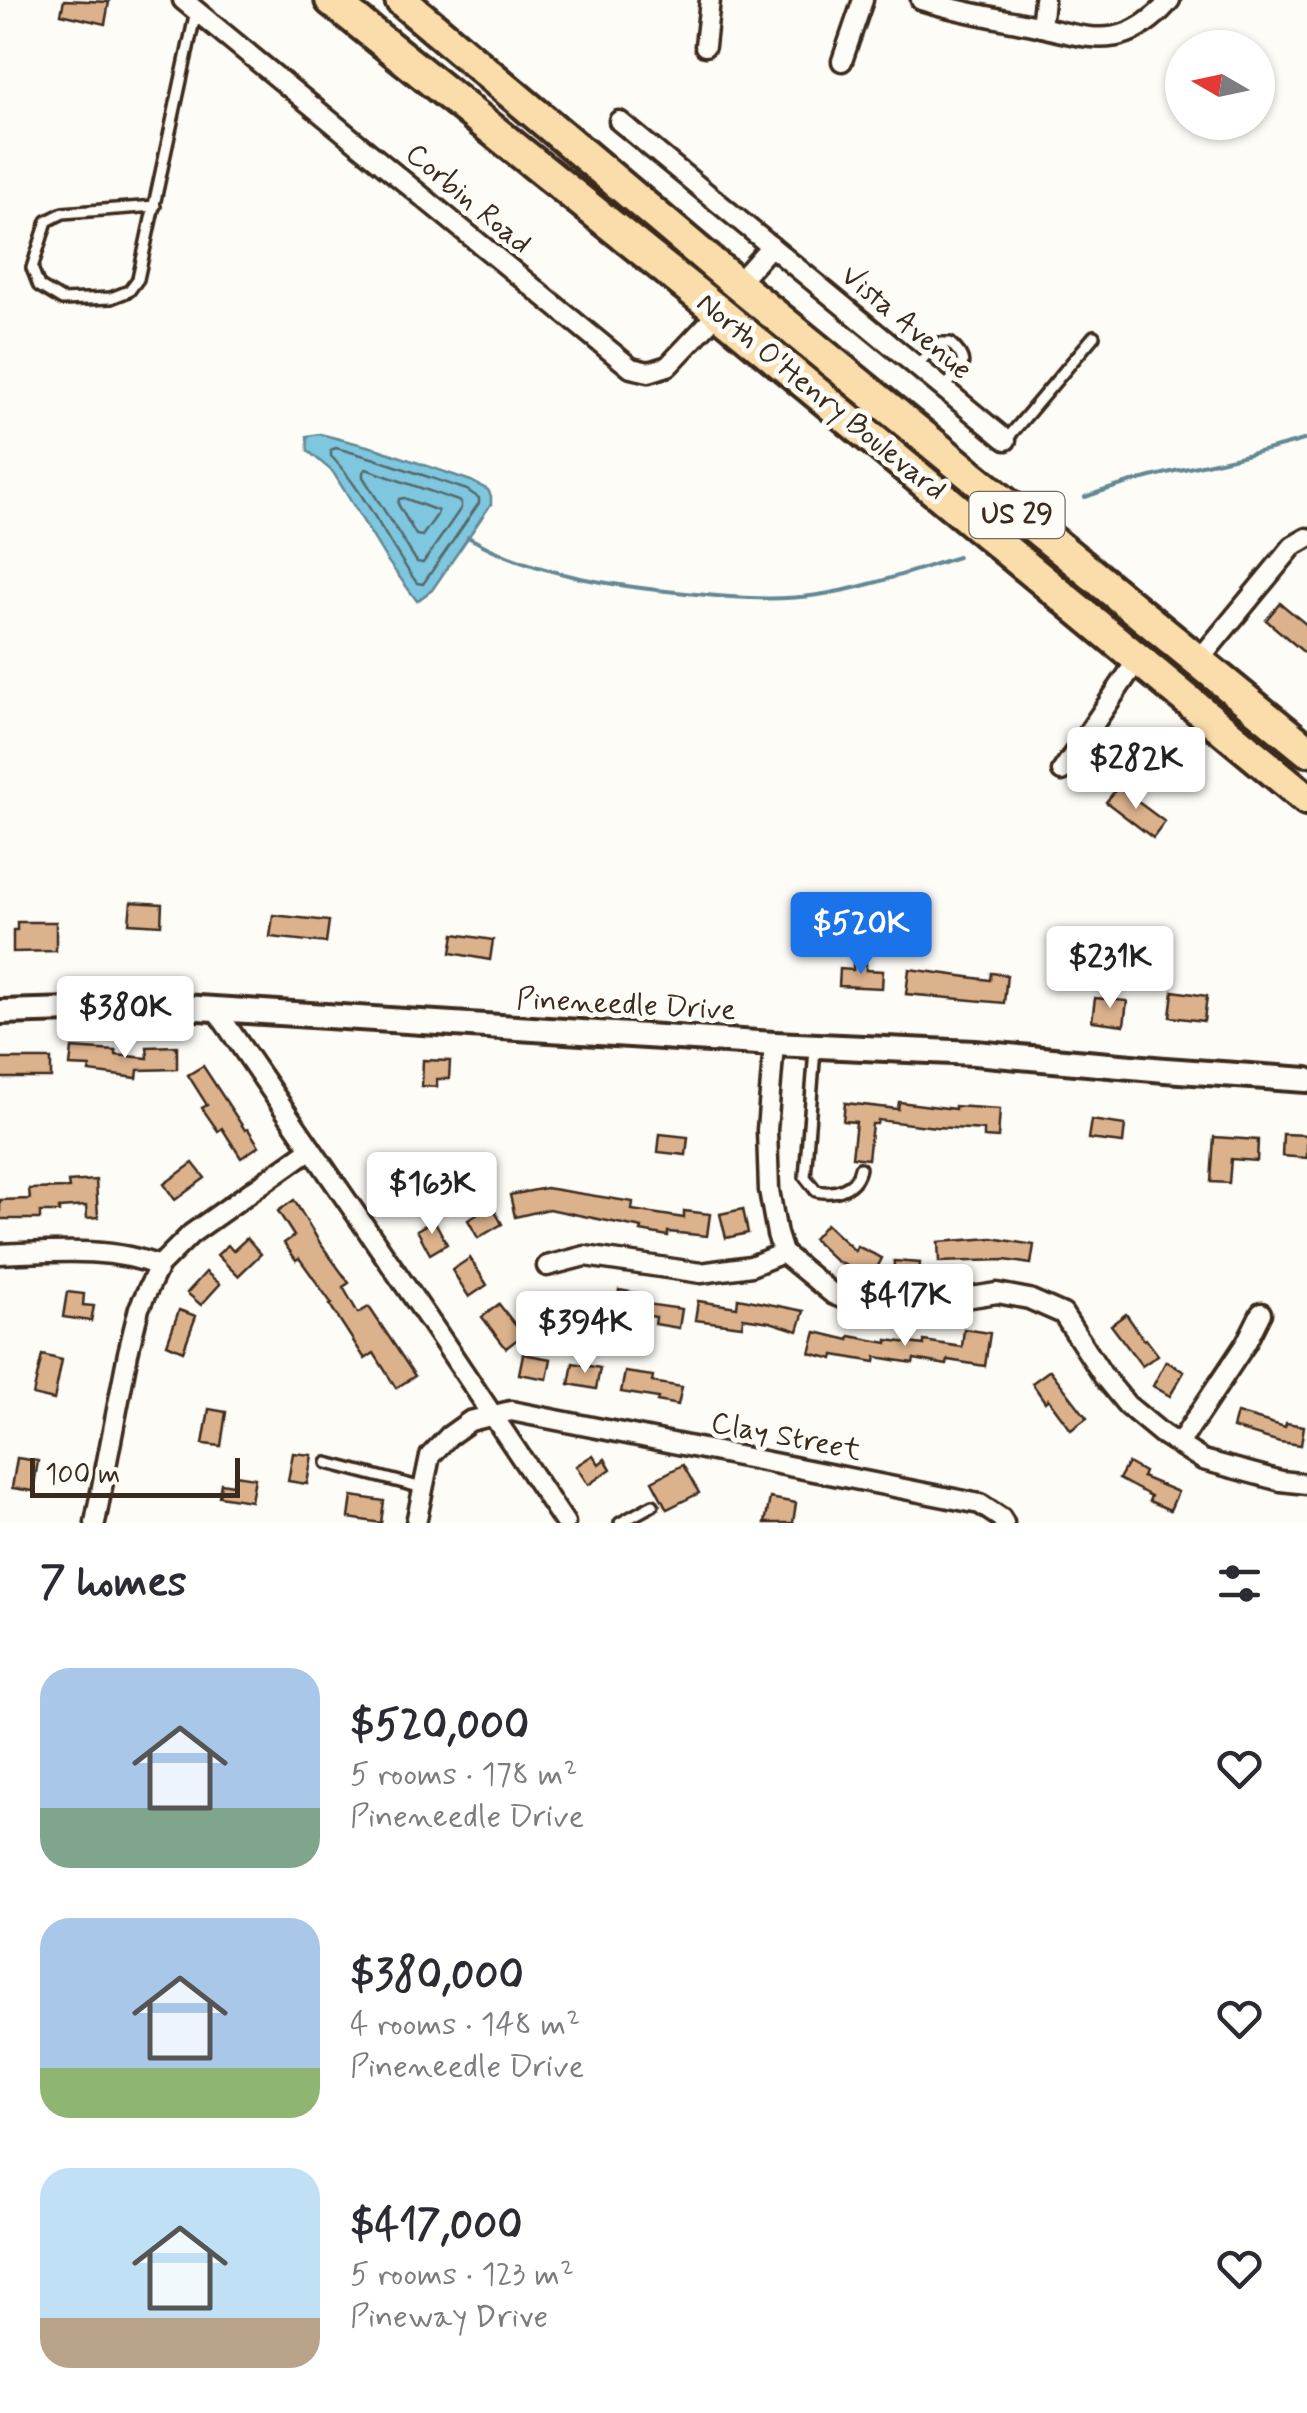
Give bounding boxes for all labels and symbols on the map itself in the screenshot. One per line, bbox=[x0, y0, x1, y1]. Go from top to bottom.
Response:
north arrow bbox=[1165, 30, 1275, 140]
street label: Corbin Road bbox=[397, 135, 539, 263]
street label: Vista Avenue bbox=[832, 257, 980, 389]
street label: North O'Henry Boulevard bbox=[688, 284, 954, 510]
road number: US 29 bbox=[970, 492, 1064, 538]
pin: $282K bbox=[1066, 727, 1206, 812]
pin: $520K bbox=[791, 892, 931, 977]
pin: $231K bbox=[1040, 926, 1180, 1011]
pin: $380K bbox=[55, 976, 195, 1061]
street label: Pineneedle Drive bbox=[515, 980, 737, 1030]
pin: $163K bbox=[362, 1152, 502, 1237]
pin: $417K bbox=[835, 1264, 975, 1349]
pin: $394K bbox=[515, 1291, 655, 1376]
street label: Clay Street bbox=[708, 1403, 865, 1471]
scale bar bbox=[30, 1453, 240, 1498]

